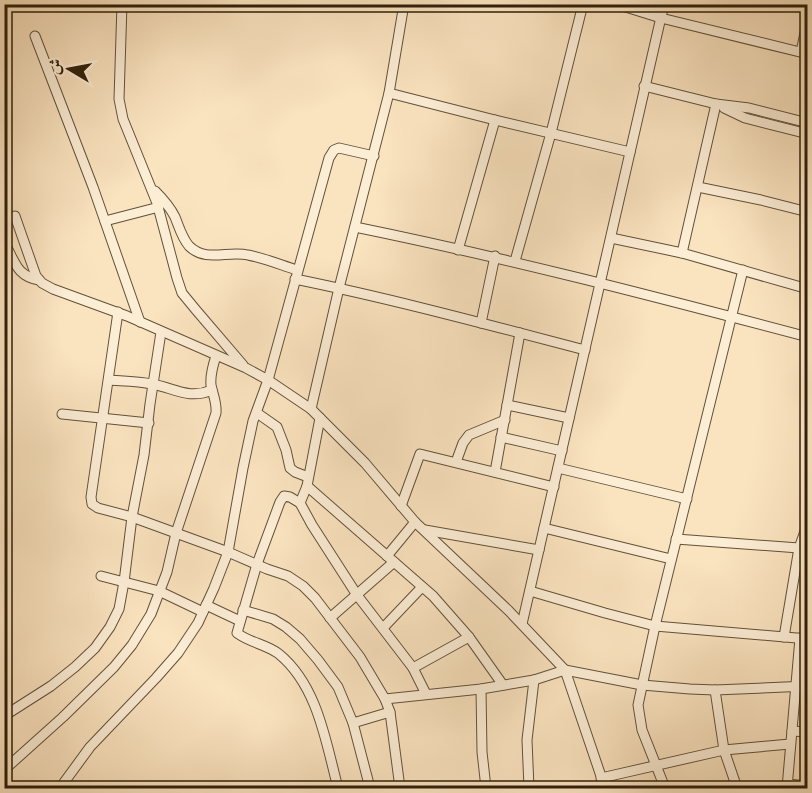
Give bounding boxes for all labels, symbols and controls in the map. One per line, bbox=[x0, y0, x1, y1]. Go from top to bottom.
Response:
north arrow bbox=[39, 39, 99, 99]
text: ش bbox=[44, 57, 66, 76]

